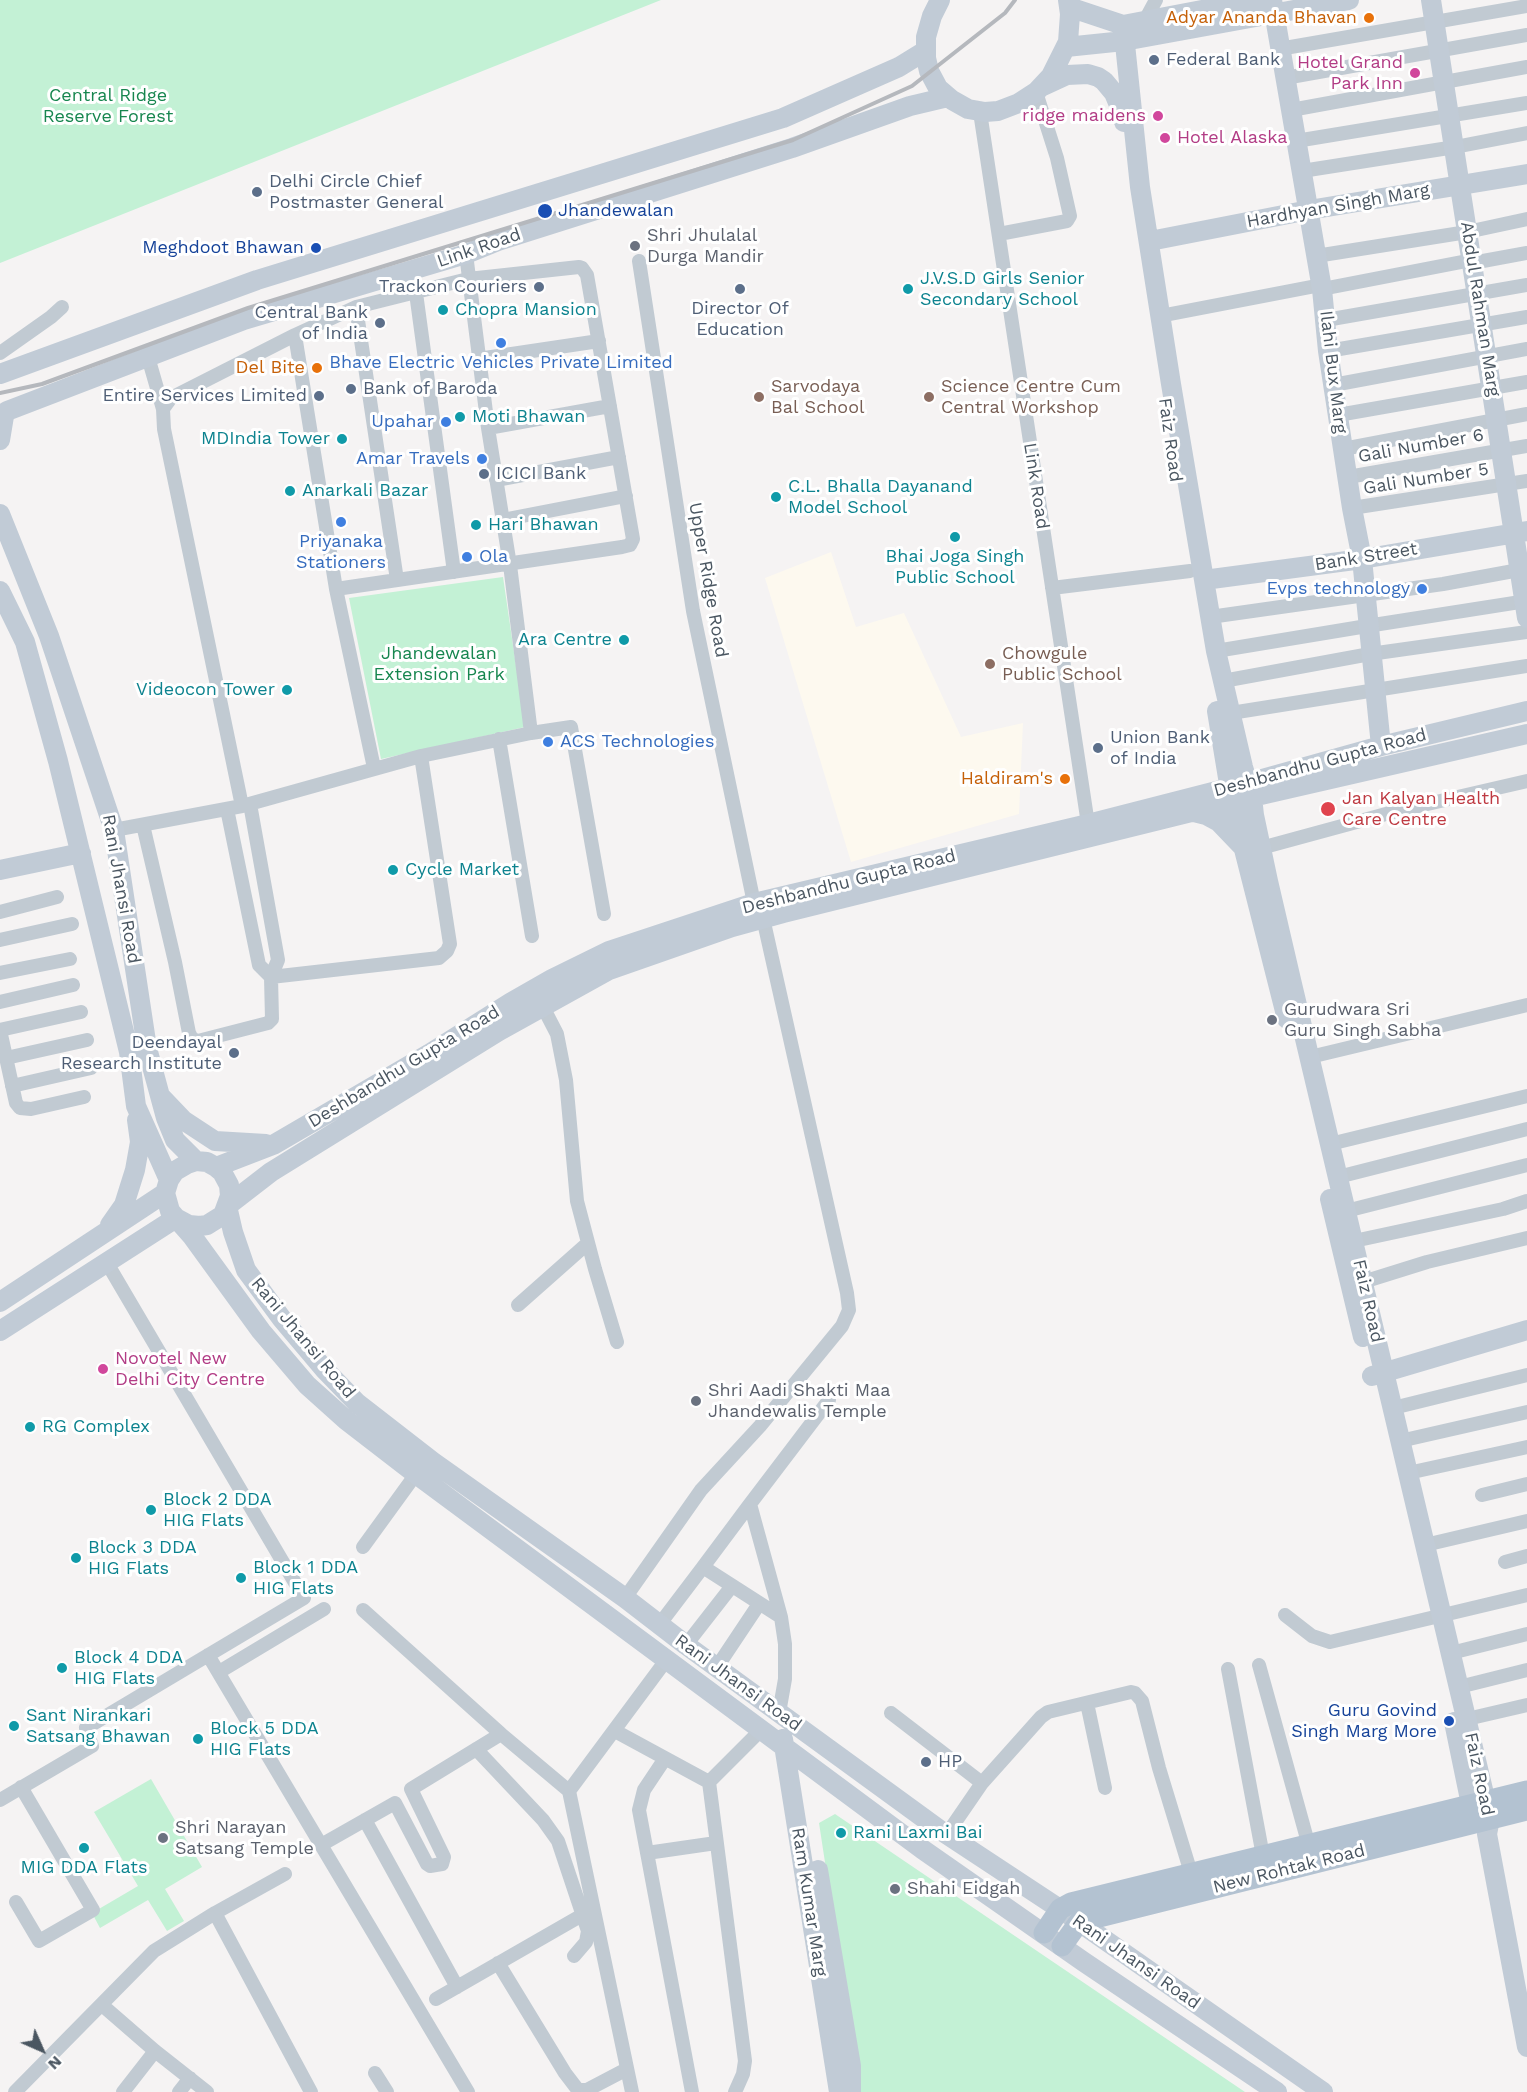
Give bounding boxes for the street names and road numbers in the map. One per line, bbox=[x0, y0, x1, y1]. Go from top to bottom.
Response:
street label: Hardhyan Singh Marg bbox=[1245, 179, 1431, 233]
street label: Abdul Rahman Marg bbox=[1455, 220, 1505, 398]
street label: Link Road bbox=[434, 224, 524, 272]
street label: Ilahi Bux Marg bbox=[1315, 309, 1351, 435]
street label: Faiz Road bbox=[1153, 397, 1187, 483]
street label: Gali Number 6 bbox=[1357, 424, 1485, 468]
street label: Link Road bbox=[1019, 441, 1053, 531]
street label: Gali Number 5 bbox=[1362, 458, 1490, 500]
street label: Upper Ridge Road bbox=[684, 501, 732, 659]
street label: Bank Street bbox=[1313, 538, 1419, 576]
street label: Deshbandhu Gupta Road bbox=[1211, 724, 1429, 802]
street label: Rani Jhansi Road bbox=[97, 813, 145, 965]
street label: Deshbandhu Gupta Road bbox=[740, 845, 958, 919]
street label: Deshbandhu Gupta Road bbox=[304, 1001, 504, 1133]
street label: Faiz Road bbox=[1348, 1257, 1388, 1345]
street label: Rani Jhansi Road bbox=[246, 1273, 360, 1403]
street label: Rani Jhansi Road bbox=[671, 1630, 805, 1736]
street label: Faiz Road bbox=[1460, 1730, 1498, 1818]
street label: Ram Kumar Marg bbox=[787, 1826, 831, 1978]
street label: New Rohtak Road bbox=[1211, 1840, 1367, 1898]
street label: Rani Jhansi Road bbox=[1068, 1910, 1204, 2014]

